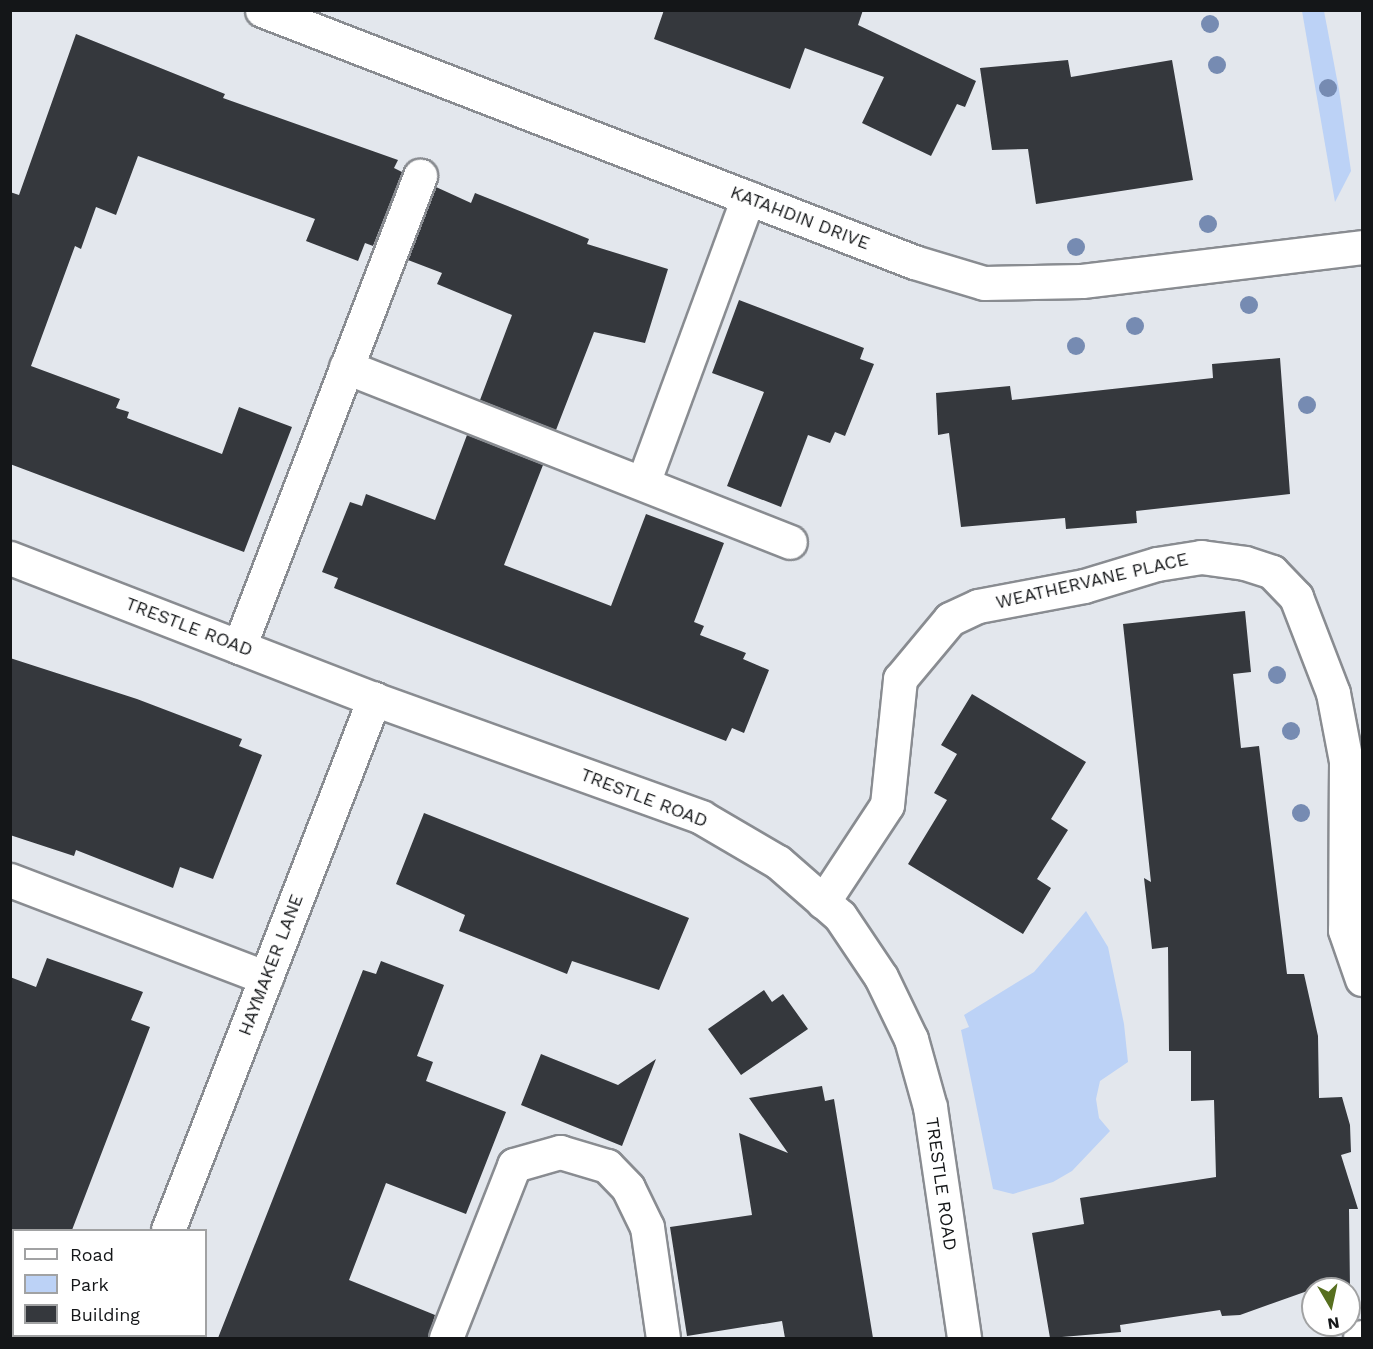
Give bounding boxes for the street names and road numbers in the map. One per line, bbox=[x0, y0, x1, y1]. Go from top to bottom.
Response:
street label: KATAHDIN DRIVE bbox=[727, 181, 873, 255]
street label: WEATHERVANE PLACE bbox=[994, 548, 1190, 614]
street label: TRESTLE ROAD bbox=[122, 593, 256, 661]
street label: TRESTLE ROAD bbox=[577, 764, 711, 832]
street label: HAYMAKER LANE bbox=[234, 891, 308, 1039]
street label: TRESTLE ROAD bbox=[921, 1116, 961, 1252]

